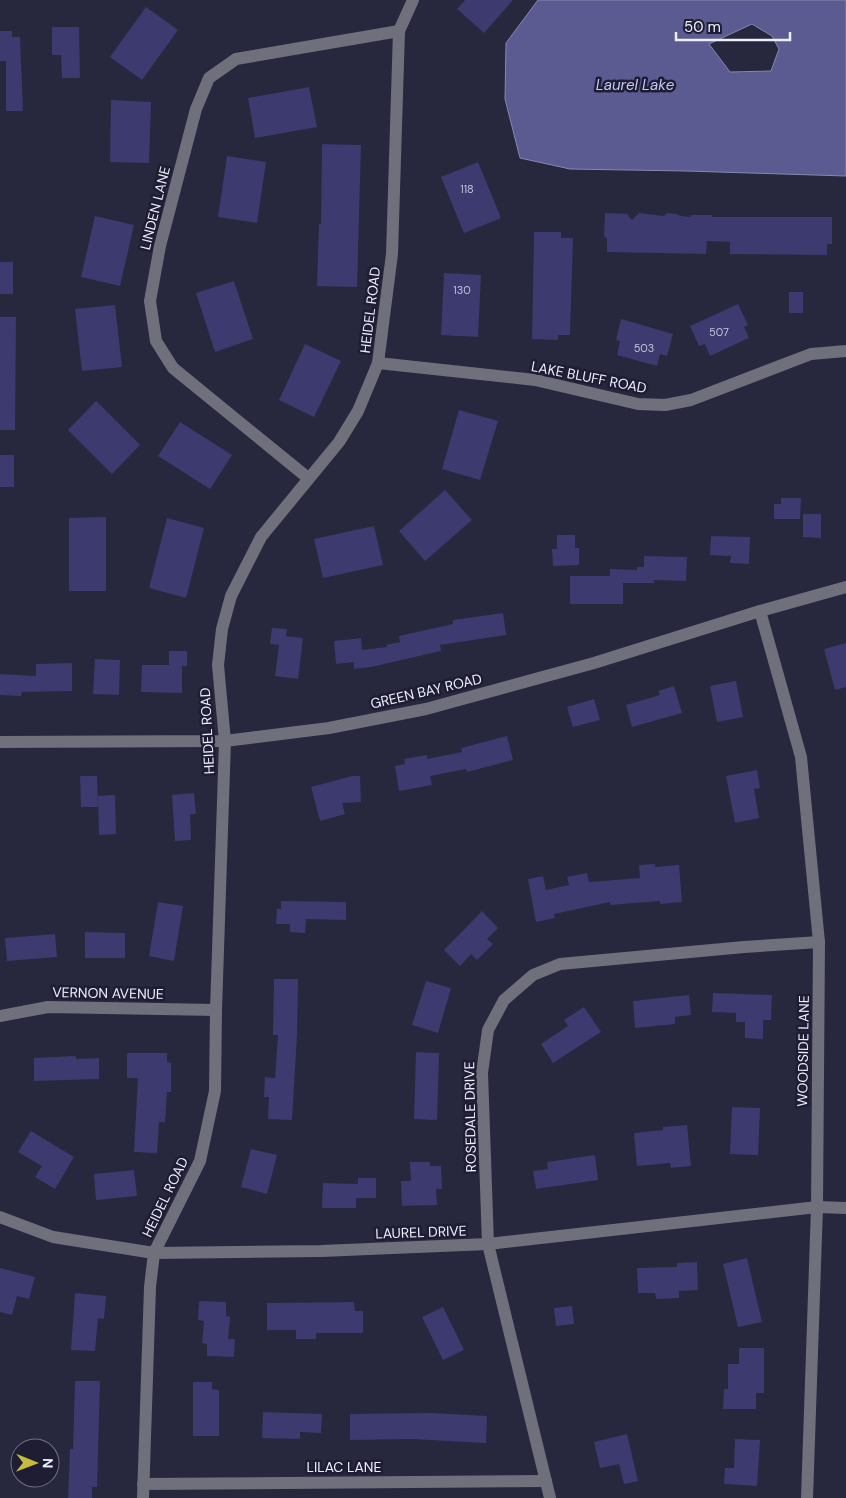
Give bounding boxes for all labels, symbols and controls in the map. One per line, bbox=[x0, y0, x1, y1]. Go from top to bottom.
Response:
scale bar bbox=[676, 10, 790, 42]
text: 50 m bbox=[684, 17, 721, 37]
water label: Laurel Lake bbox=[596, 75, 675, 95]
street label: LINDEN LANE bbox=[136, 164, 174, 252]
house number: 118 bbox=[460, 182, 474, 196]
street label: HEIDEL ROAD bbox=[356, 266, 384, 354]
house number: 130 bbox=[453, 283, 471, 297]
house number: 507 bbox=[709, 325, 729, 339]
house number: 503 bbox=[634, 341, 654, 355]
street label: LAKE BLUFF ROAD bbox=[530, 357, 648, 397]
street label: GREEN BAY ROAD bbox=[368, 669, 484, 713]
street label: HEIDEL ROAD bbox=[196, 687, 218, 775]
street label: VERNON AVENUE bbox=[52, 983, 164, 1003]
street label: WOODSIDE LANE bbox=[793, 995, 813, 1107]
street label: ROSEDALE DRIVE bbox=[460, 1061, 480, 1173]
street label: HEIDEL ROAD bbox=[138, 1154, 192, 1240]
street label: LAUREL DRIVE bbox=[375, 1221, 467, 1243]
north arrow bbox=[10, 1438, 60, 1488]
text: N bbox=[39, 1458, 57, 1468]
street label: LILAC LANE bbox=[307, 1458, 381, 1476]

